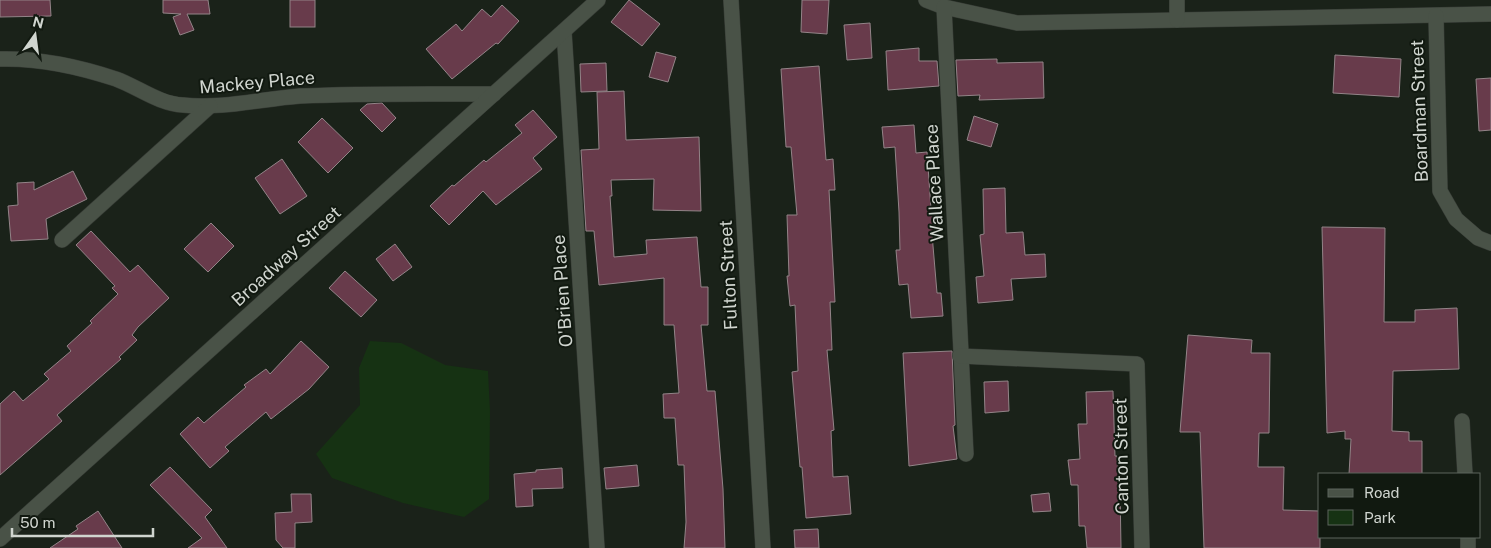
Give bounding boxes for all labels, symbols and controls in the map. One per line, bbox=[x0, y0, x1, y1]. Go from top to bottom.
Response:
north arrow bbox=[10, 10, 60, 60]
text: N bbox=[31, 13, 45, 31]
street label: Boardman Street bbox=[1406, 39, 1432, 183]
street label: Mackey Place bbox=[198, 66, 316, 98]
street label: Wallace Place bbox=[920, 124, 948, 242]
street label: Broadway Street bbox=[227, 201, 345, 311]
street label: Fulton Street bbox=[715, 219, 741, 331]
street label: O'Brien Place bbox=[548, 234, 576, 348]
street label: Canton Street bbox=[1109, 398, 1133, 514]
legend bbox=[1318, 473, 1481, 538]
text: Road bbox=[1364, 484, 1400, 501]
scale bar bbox=[12, 506, 154, 538]
text: Park bbox=[1364, 509, 1396, 526]
text: 50 m bbox=[20, 514, 55, 531]

